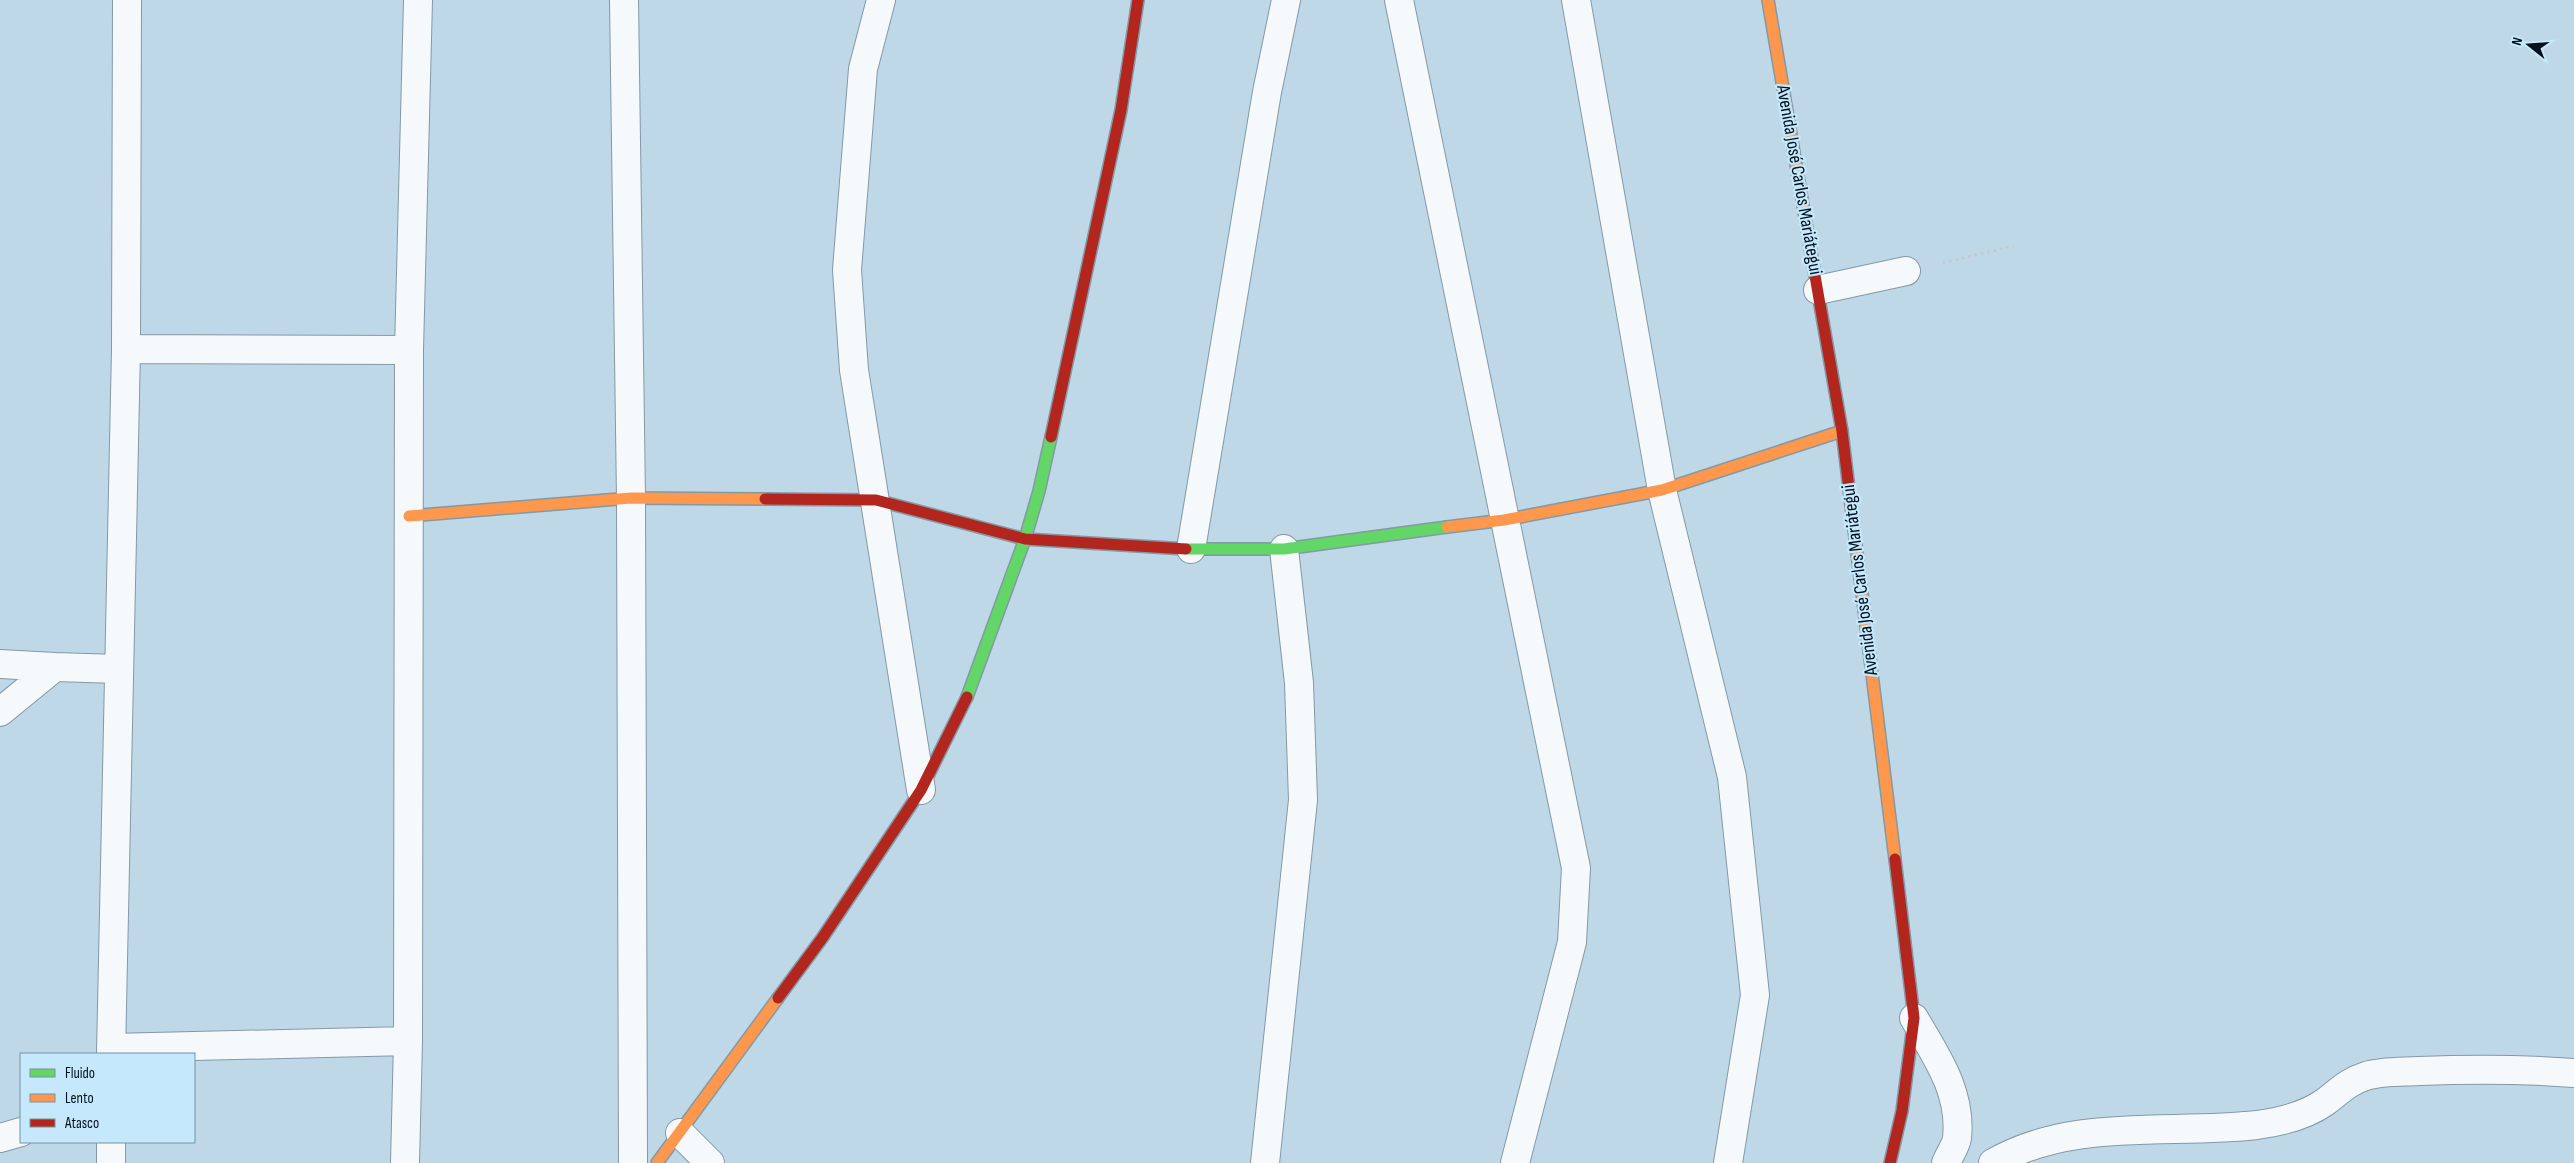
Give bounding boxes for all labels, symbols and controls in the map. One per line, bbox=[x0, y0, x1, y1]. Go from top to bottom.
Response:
north arrow bbox=[2504, 20, 2554, 70]
text: N bbox=[2508, 35, 2526, 47]
street label: Avenida José Carlos Mariátegui bbox=[1771, 82, 1827, 277]
street label: Avenida José Carlos Mariátegui bbox=[1837, 483, 1883, 678]
legend bbox=[20, 1053, 195, 1143]
text: Fluido bbox=[65, 1064, 95, 1083]
text: Lento bbox=[65, 1089, 94, 1108]
text: Atasco bbox=[64, 1114, 99, 1133]

